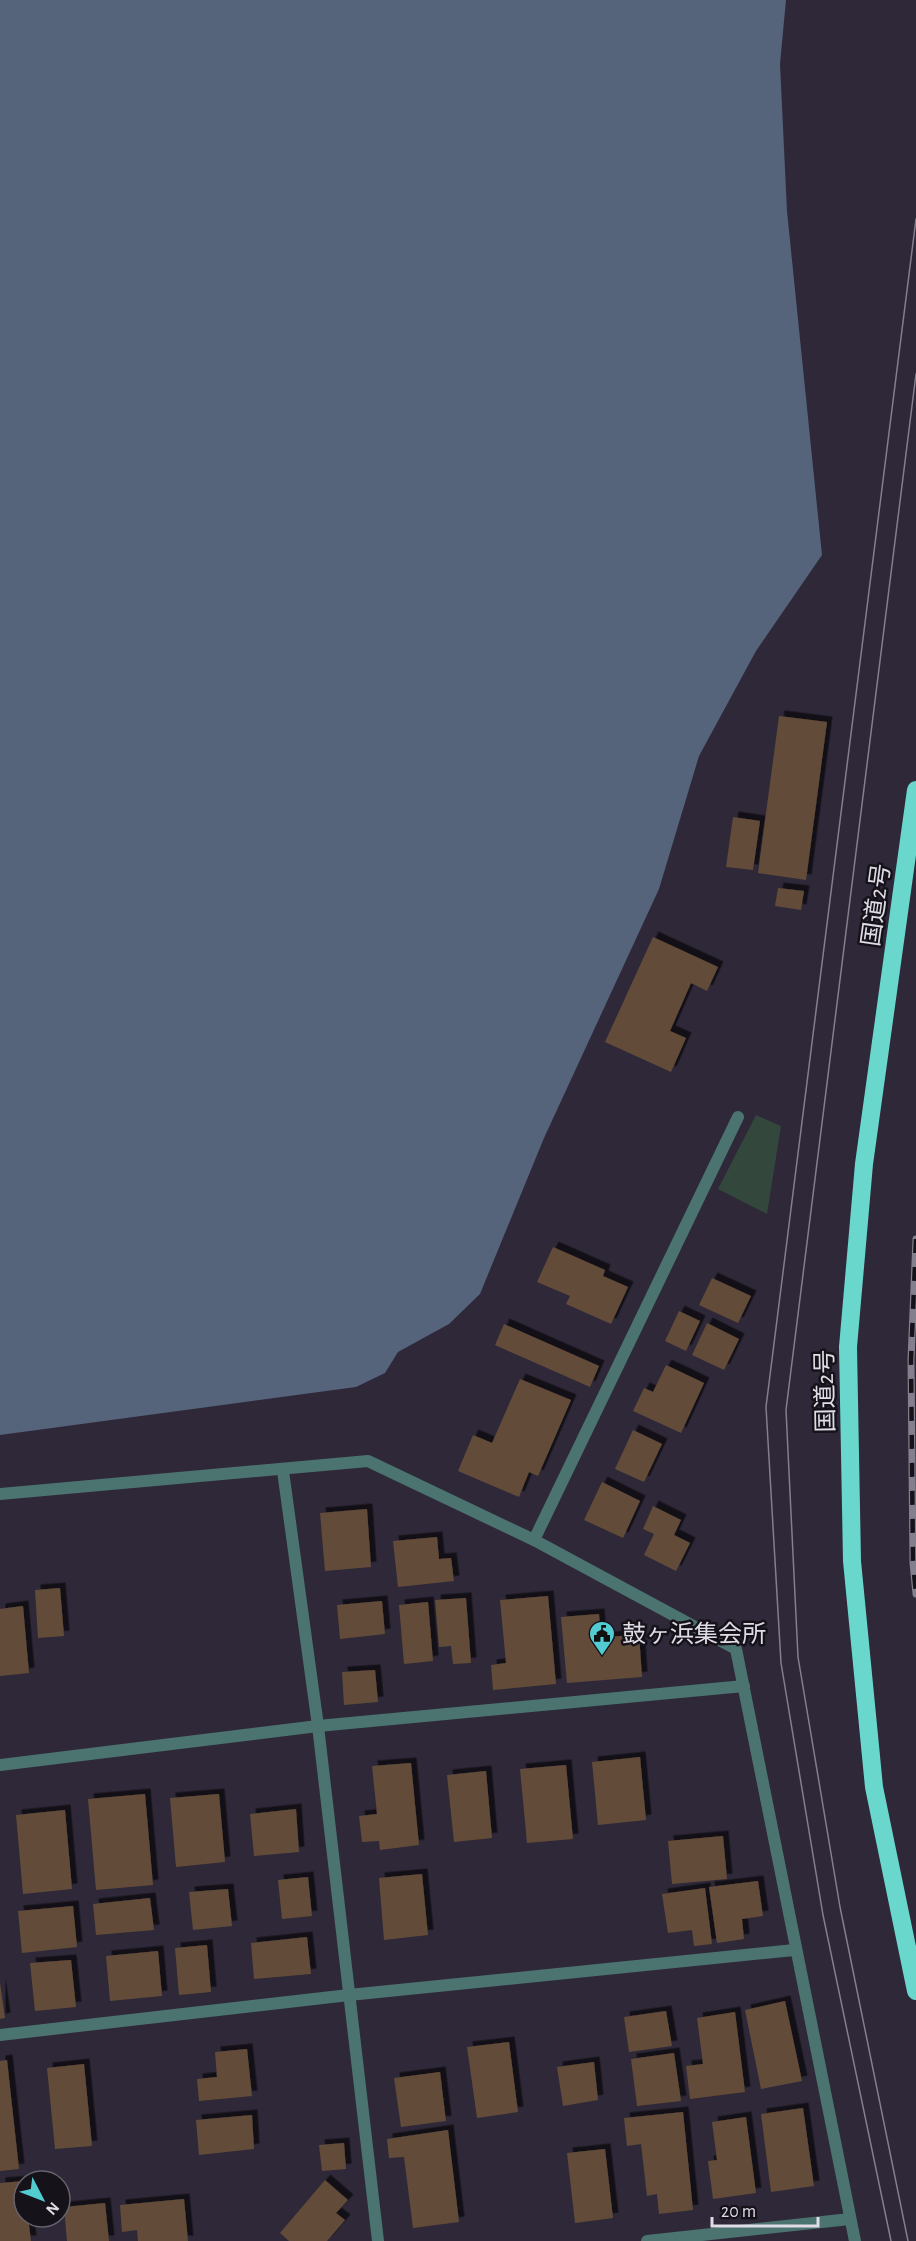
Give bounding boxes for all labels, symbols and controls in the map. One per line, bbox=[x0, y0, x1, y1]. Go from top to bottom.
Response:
street label: 国道2号 bbox=[857, 862, 895, 948]
street label: 国道2号 bbox=[811, 1349, 839, 1433]
public building icon: 鼓ヶ浜集会所 bbox=[587, 1619, 617, 1657]
place label: 鼓ヶ浜集会所 bbox=[622, 1621, 766, 1647]
north arrow bbox=[12, 2169, 72, 2229]
scale bar bbox=[712, 2190, 818, 2228]
text: N bbox=[43, 2199, 62, 2218]
text: 20 m bbox=[721, 2203, 756, 2221]

